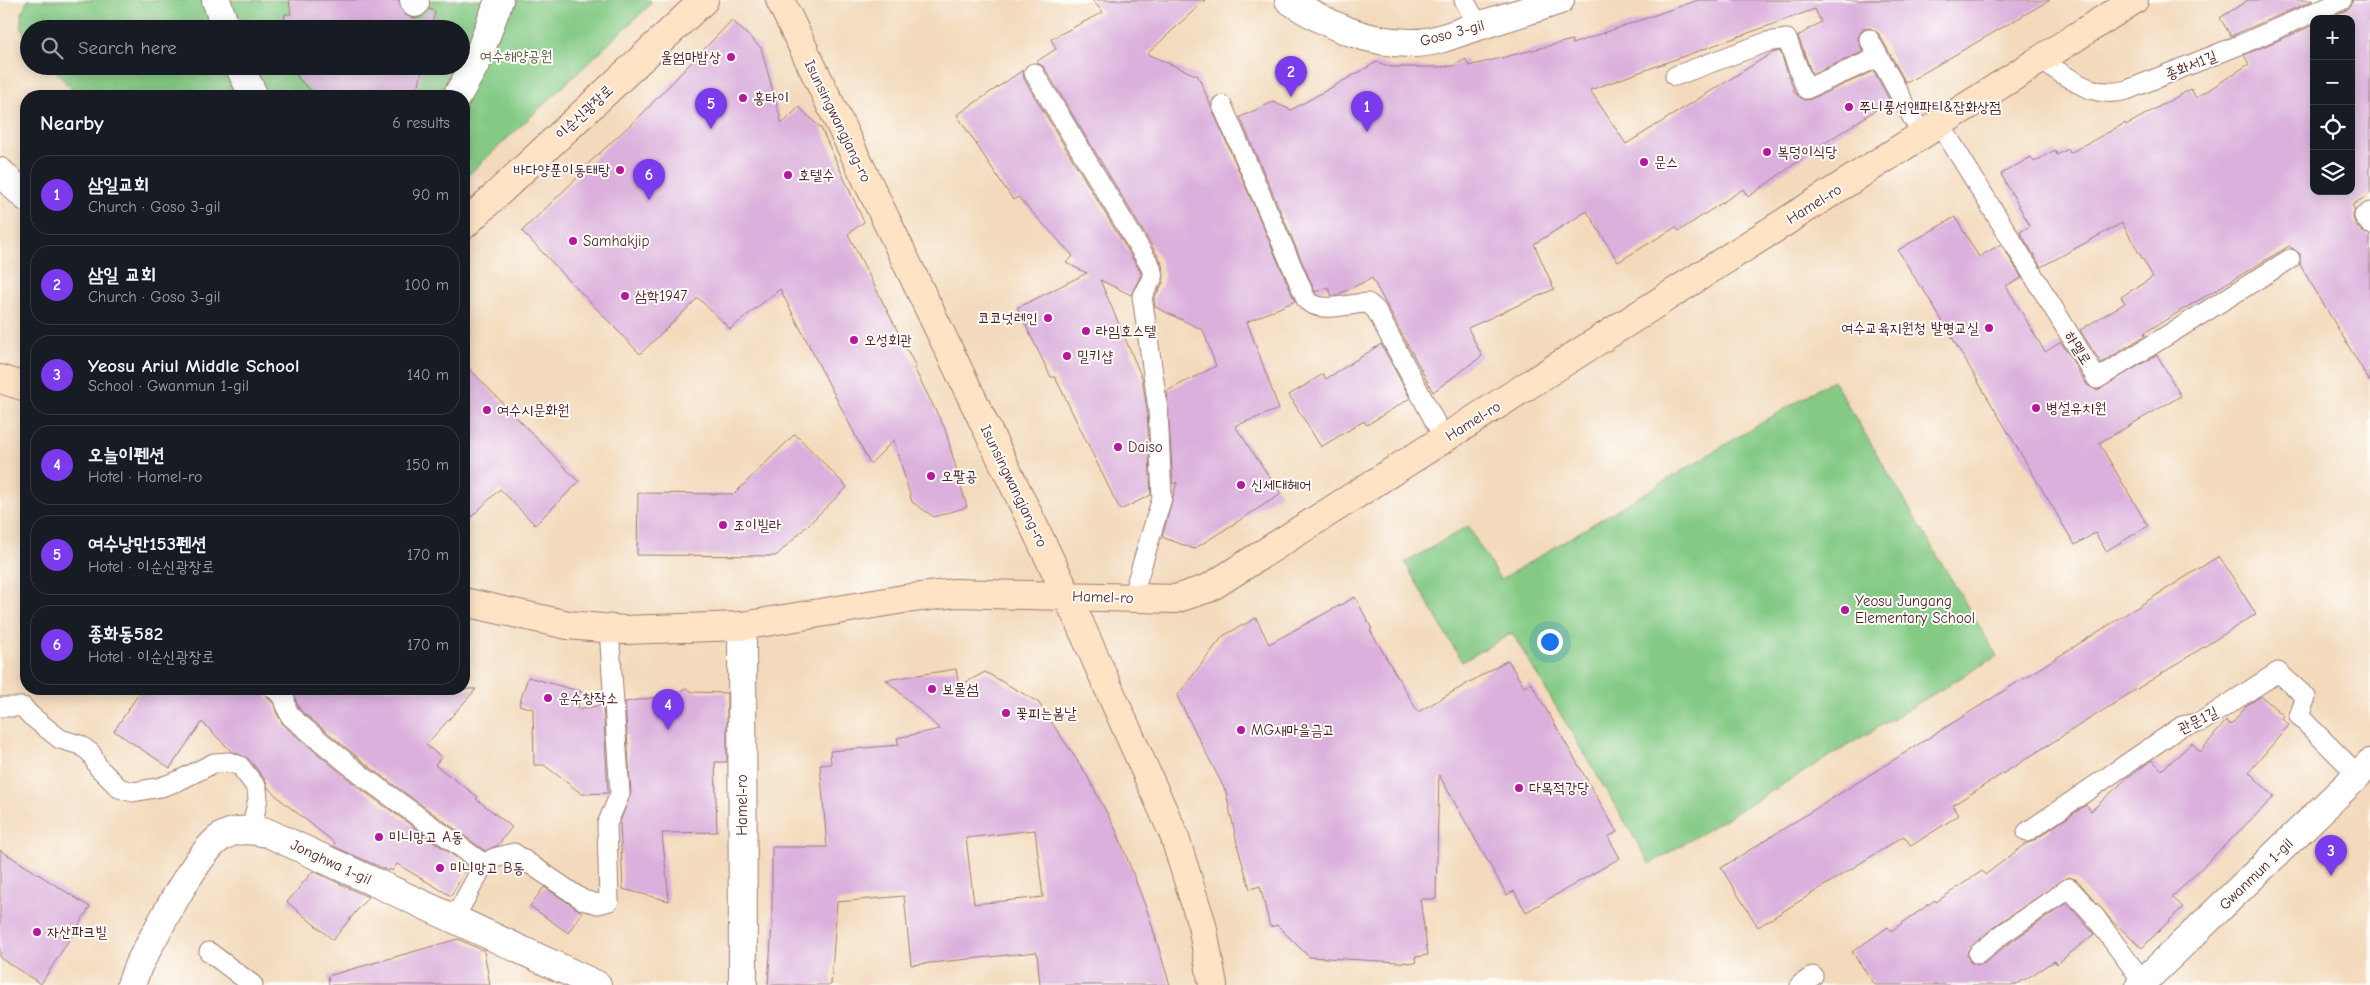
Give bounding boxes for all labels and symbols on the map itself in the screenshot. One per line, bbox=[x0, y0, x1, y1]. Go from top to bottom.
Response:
street label: Goso 3-gil bbox=[1418, 16, 1486, 50]
street label: 종화서1길 bbox=[2162, 46, 2220, 84]
park label: 여수해양공원 bbox=[480, 47, 552, 65]
place label: 울엄마밥상 bbox=[661, 48, 721, 66]
marker: 울엄마밥상 bbox=[725, 51, 737, 63]
pin: 2 bbox=[1275, 56, 1307, 97]
street label: Isunsingwangjang-ro bbox=[801, 57, 875, 185]
street label: 이순신광장로 bbox=[551, 81, 617, 143]
pin: 5 bbox=[695, 88, 727, 129]
place label: 홍타이 bbox=[753, 89, 789, 107]
pin: 1 bbox=[1351, 91, 1383, 132]
marker: 홍타이 bbox=[737, 92, 749, 104]
place label: 쭈니풍선앤파티&잡화상점 bbox=[1859, 98, 2001, 116]
marker: 쭈니풍선앤파티&잡화상점 bbox=[1843, 101, 1855, 113]
place label: 복덩이식당 bbox=[1777, 143, 1837, 161]
marker: 복덩이식당 bbox=[1761, 146, 1773, 158]
place label: 문스 bbox=[1654, 153, 1678, 171]
marker: 문스 bbox=[1638, 156, 1650, 168]
pin: 6 bbox=[633, 159, 665, 200]
place label: 바다양푼이동태탕 bbox=[513, 161, 611, 179]
marker: 바다양푼이동태탕 bbox=[614, 164, 626, 176]
place label: 호텔수 bbox=[798, 166, 834, 184]
marker: 호텔수 bbox=[782, 169, 794, 181]
street label: Hamel-ro bbox=[1783, 180, 1845, 228]
place label: Samhakjip bbox=[583, 232, 649, 250]
marker: Samhakjip bbox=[567, 235, 579, 247]
place label: 삼학1947 bbox=[635, 287, 687, 305]
marker: 삼학1947 bbox=[619, 290, 631, 302]
place label: 코코넛레인 bbox=[978, 309, 1038, 327]
marker: 코코넛레인 bbox=[1042, 312, 1054, 324]
place label: 여수교육지원청 발명교실 bbox=[1841, 319, 1979, 337]
place label: 라임호스텔 bbox=[1096, 322, 1156, 340]
marker: 여수교육지원청 발명교실 bbox=[1983, 322, 1995, 334]
marker: 라임호스텔 bbox=[1080, 325, 1092, 337]
street label: 하멜로 bbox=[2061, 328, 2095, 368]
place label: 오성회관 bbox=[864, 331, 912, 349]
marker: 오성회관 bbox=[848, 334, 860, 346]
place label: 밀키샵 bbox=[1077, 347, 1113, 365]
marker: 밀키샵 bbox=[1061, 350, 1073, 362]
street label: Hamel-ro bbox=[1442, 397, 1504, 445]
place label: 병설유치원 bbox=[2046, 399, 2106, 417]
place label: 여수시문화원 bbox=[497, 401, 569, 419]
marker: 병설유치원 bbox=[2030, 402, 2042, 414]
marker: 여수시문화원 bbox=[481, 404, 493, 416]
street label: Isunsingwangjang-ro bbox=[977, 422, 1051, 550]
place label: Daiso bbox=[1128, 438, 1163, 456]
marker: Daiso bbox=[1112, 441, 1124, 453]
place label: 오팔공 bbox=[941, 467, 977, 485]
marker: 오팔공 bbox=[925, 470, 937, 482]
place label: 신세대헤어 bbox=[1251, 476, 1311, 494]
marker: 신세대헤어 bbox=[1235, 479, 1247, 491]
place label: 조이빌라 bbox=[733, 516, 781, 534]
marker: 조이빌라 bbox=[717, 519, 729, 531]
street label: Hamel-ro bbox=[1072, 587, 1134, 607]
place label: Yeosu Jungang Elementary School bbox=[1855, 592, 1975, 627]
marker: Yeosu Jungang Elementary School bbox=[1839, 604, 1851, 616]
your location bbox=[1537, 629, 1563, 655]
place label: 보물섬 bbox=[942, 680, 978, 698]
marker: 보물섬 bbox=[926, 683, 938, 695]
place label: 운수창작소 bbox=[558, 689, 618, 707]
pin: 4 bbox=[652, 689, 684, 730]
marker: 운수창작소 bbox=[542, 692, 554, 704]
street label: 관문1길 bbox=[2175, 703, 2221, 737]
place label: 꽃피는봄날 bbox=[1016, 704, 1077, 722]
marker: 꽃피는봄날 bbox=[1000, 707, 1012, 719]
place label: MG새마을금고 bbox=[1251, 721, 1335, 739]
marker: MG새마을금고 bbox=[1235, 724, 1247, 736]
street label: Hamel-ro bbox=[733, 774, 751, 836]
place label: 다목적강당 bbox=[1529, 779, 1589, 797]
marker: 다목적강당 bbox=[1513, 782, 1525, 794]
place label: 미니망고 A동 bbox=[389, 828, 463, 846]
marker: 미니망고 A동 bbox=[373, 831, 385, 843]
street label: Gwanmun 1-gil bbox=[2215, 834, 2297, 914]
street label: Jonghwa 1-gil bbox=[288, 835, 374, 889]
pin: 3 bbox=[2315, 835, 2347, 876]
place label: 미니망고 B동 bbox=[450, 859, 525, 877]
marker: 미니망고 B동 bbox=[434, 862, 446, 874]
place label: 자산파크빌 bbox=[47, 923, 107, 941]
marker: 자산파크빌 bbox=[31, 926, 43, 938]

